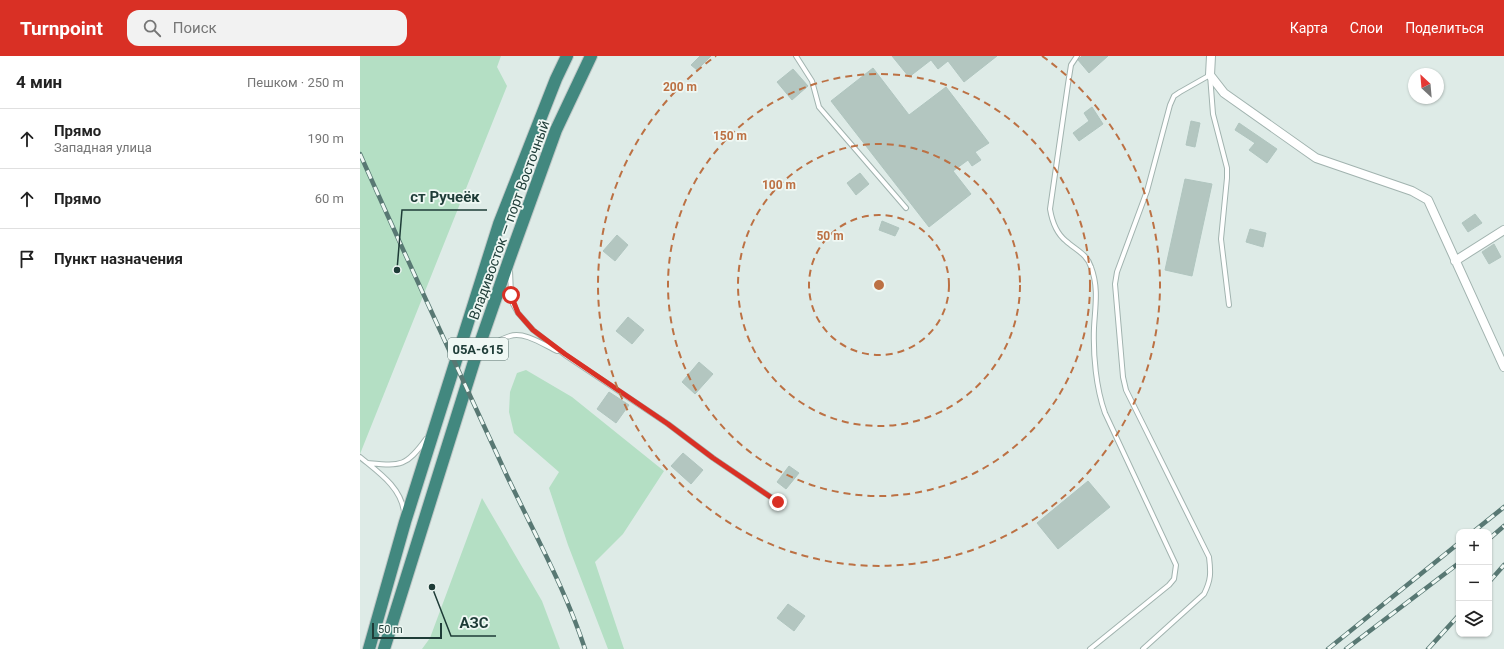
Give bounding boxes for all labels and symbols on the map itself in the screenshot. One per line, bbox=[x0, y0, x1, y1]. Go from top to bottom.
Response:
north arrow bbox=[1408, 68, 1444, 104]
text: 200 m bbox=[663, 80, 697, 94]
street label: Владивосток — порт Восточный bbox=[465, 118, 553, 322]
text: 150 m bbox=[713, 129, 747, 143]
text: 100 m bbox=[762, 178, 796, 192]
callout: ст Ручеёк bbox=[402, 183, 487, 210]
text: ст Ручеёк bbox=[410, 188, 480, 206]
text: 50 m bbox=[816, 229, 844, 243]
centre of rings bbox=[872, 278, 886, 292]
route start bbox=[502, 286, 520, 304]
road number: 05А-615 bbox=[448, 338, 508, 360]
route end bbox=[769, 493, 787, 511]
callout: АЗС bbox=[451, 609, 496, 636]
text: АЗС bbox=[459, 614, 489, 632]
scale bar bbox=[372, 621, 442, 640]

